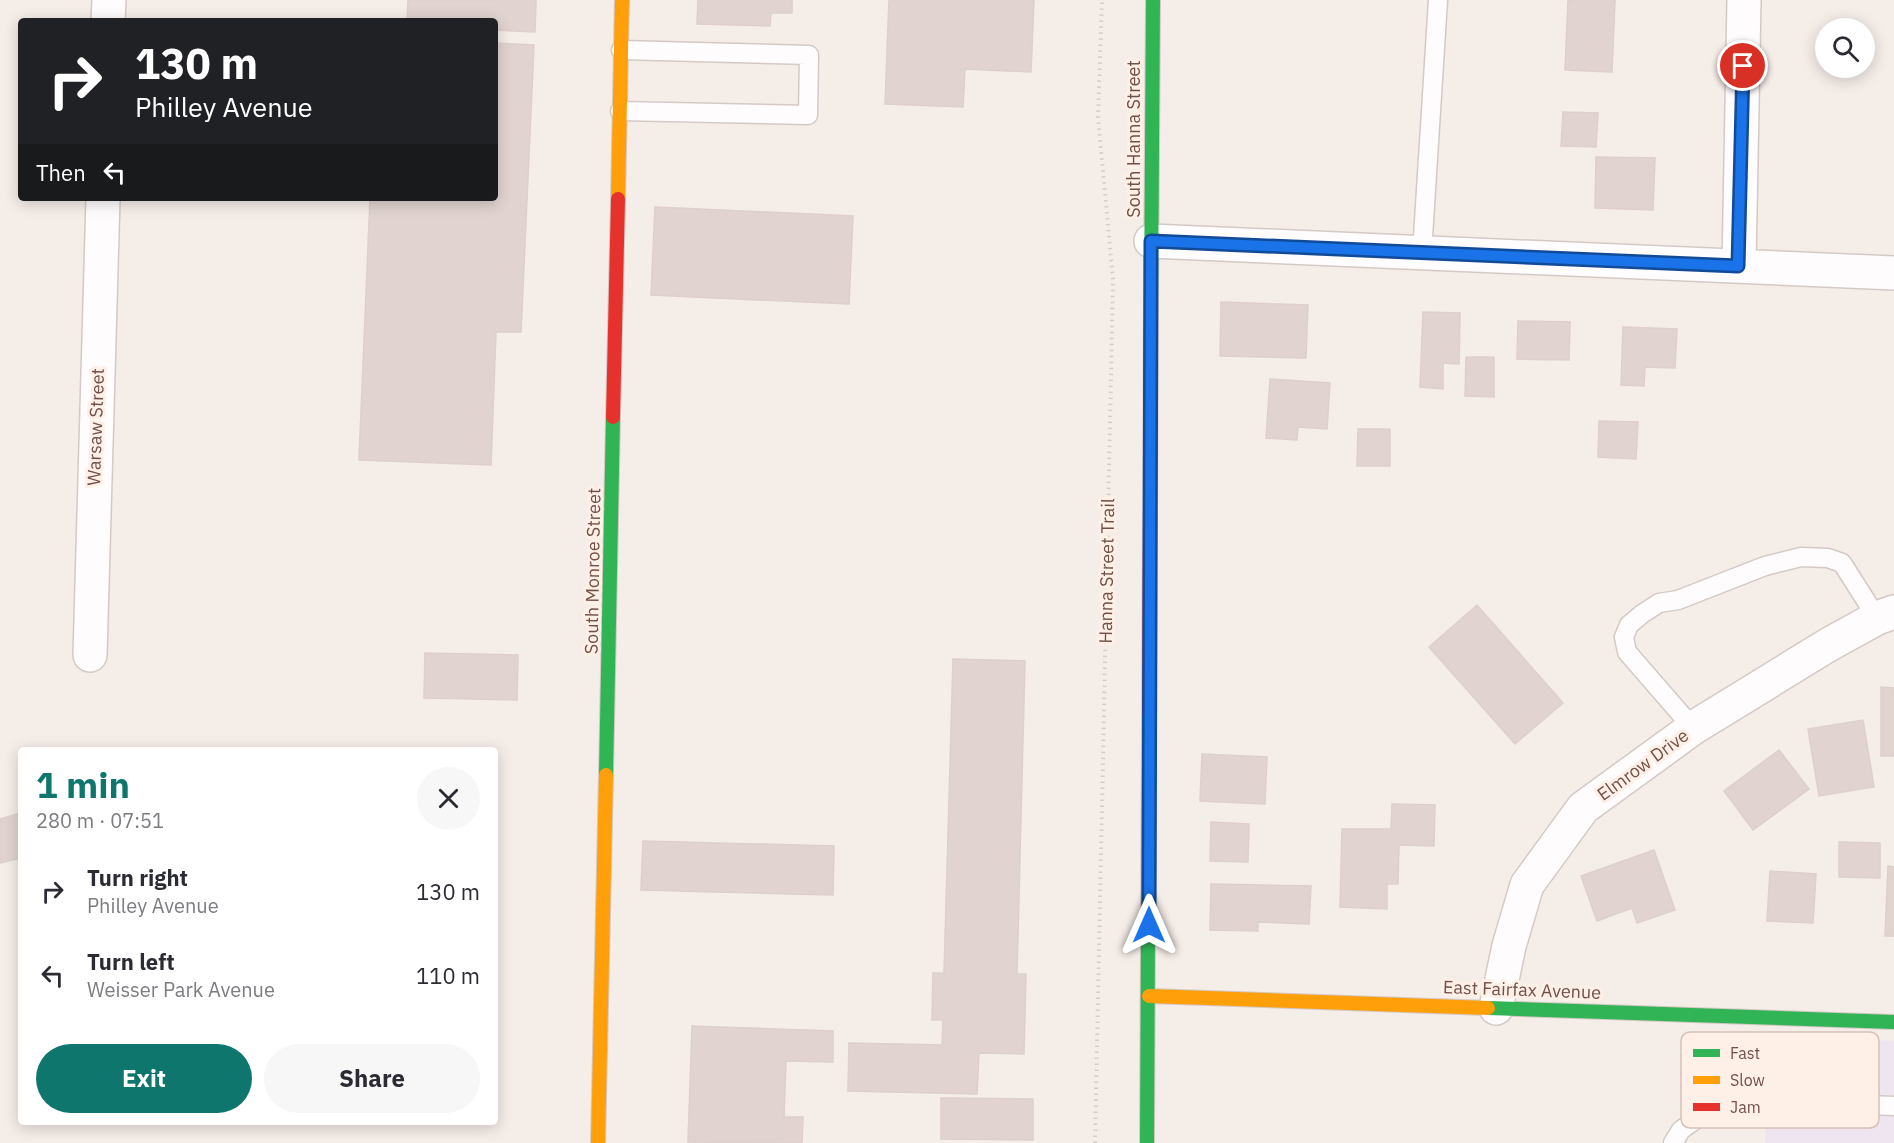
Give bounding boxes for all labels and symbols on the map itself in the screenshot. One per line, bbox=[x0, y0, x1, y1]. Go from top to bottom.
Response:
pin bbox=[1717, 40, 1768, 91]
street label: South Hanna Street bbox=[1122, 60, 1145, 218]
street label: Warsaw Street bbox=[82, 368, 109, 486]
street label: South Monroe Street bbox=[580, 488, 605, 654]
street label: Hanna Street Trail bbox=[1094, 498, 1119, 644]
street label: Elmrow Drive bbox=[1592, 724, 1693, 805]
position arrow bbox=[1117, 893, 1181, 957]
street label: East Fairfax Avenue bbox=[1442, 975, 1602, 1004]
legend bbox=[1681, 1032, 1879, 1128]
text: Fast bbox=[1730, 1043, 1760, 1063]
text: Slow bbox=[1730, 1070, 1765, 1090]
text: Jam bbox=[1730, 1097, 1761, 1117]

